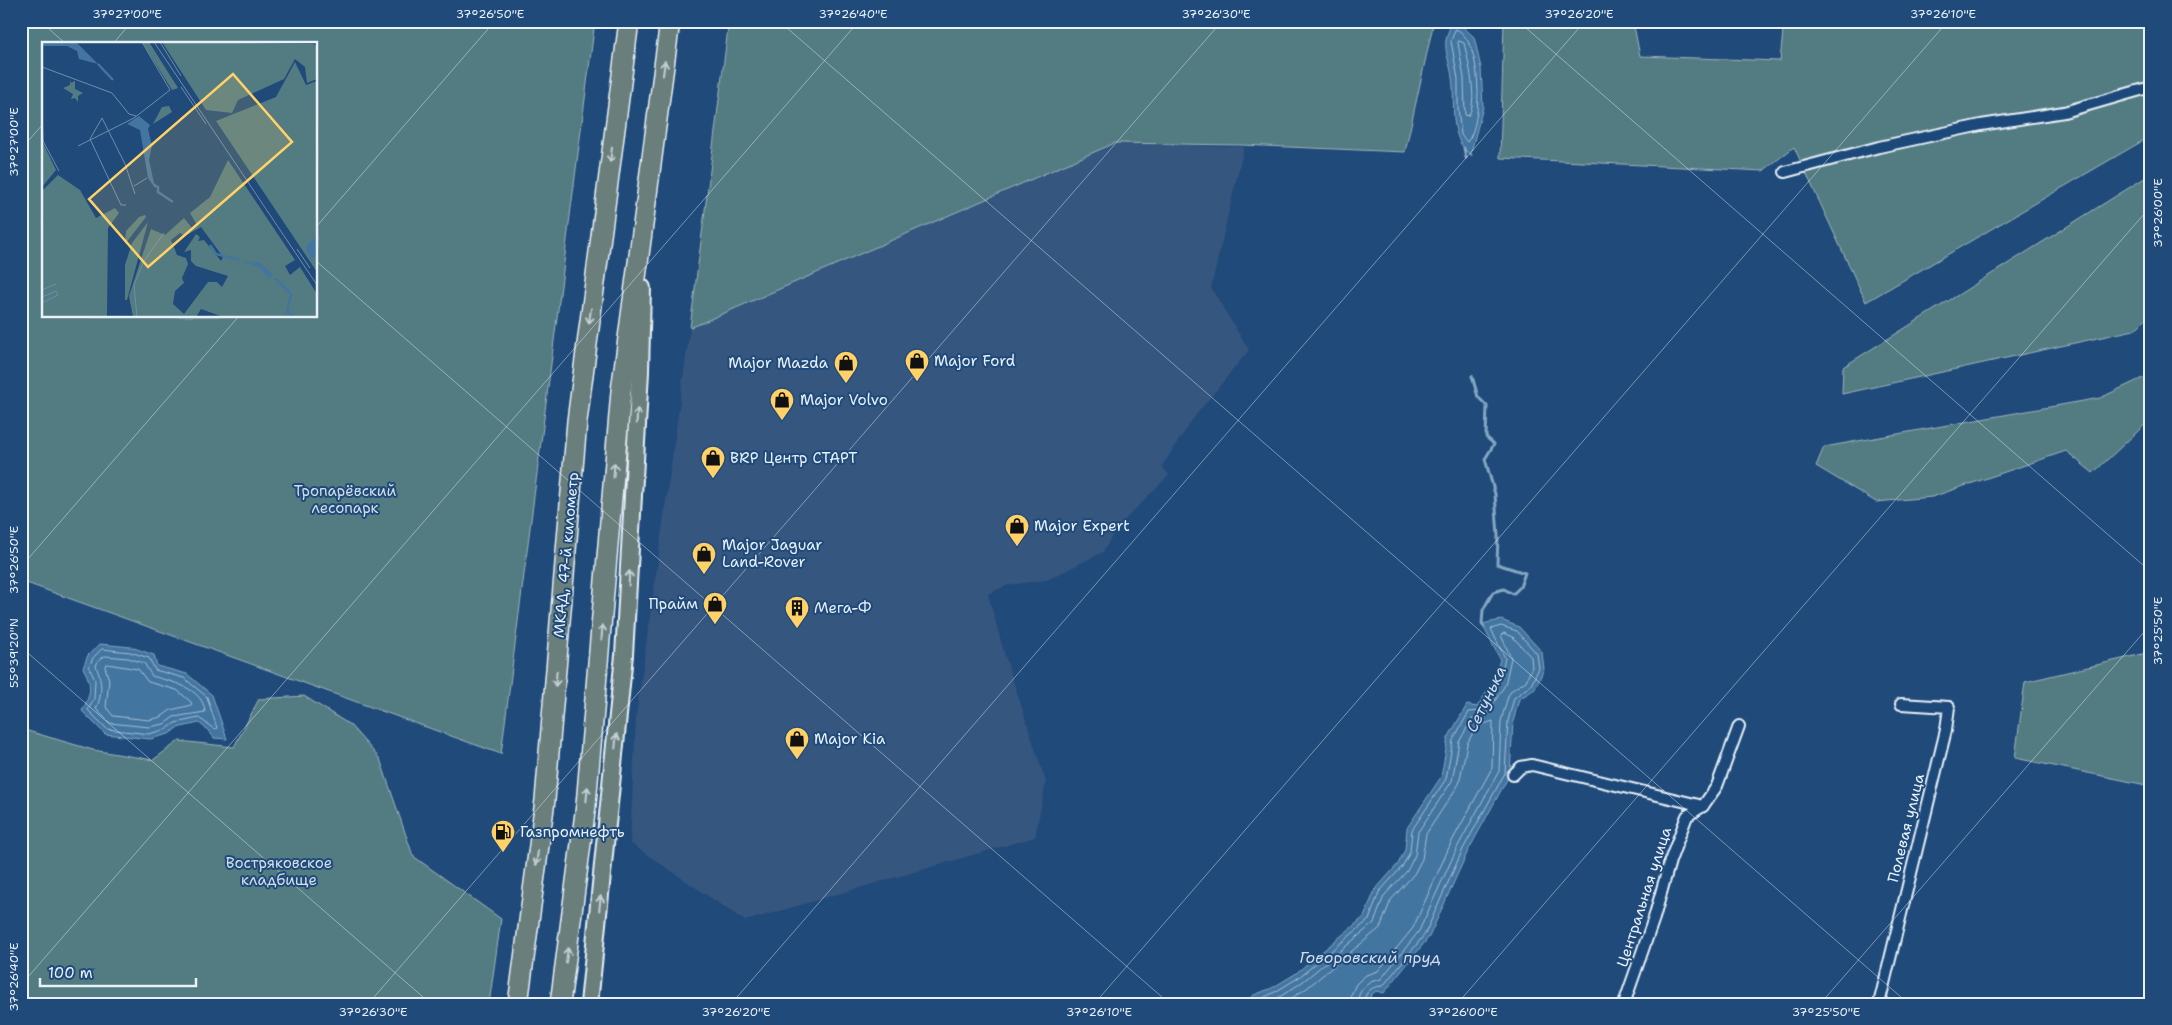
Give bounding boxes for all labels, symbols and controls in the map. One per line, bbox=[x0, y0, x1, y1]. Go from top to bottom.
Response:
text: 37°27'00"E bbox=[92, 6, 162, 22]
text: 37°26'50"E bbox=[456, 6, 524, 22]
text: 37°26'40"E bbox=[818, 6, 888, 22]
text: 37°26'30"E bbox=[1181, 6, 1251, 22]
text: 37°26'20"E bbox=[1544, 6, 1614, 22]
text: 37°26'10"E bbox=[1910, 6, 1976, 22]
inset map bbox=[42, 42, 318, 318]
one-way arrow bbox=[659, 60, 669, 76]
text: 37°27'00"E bbox=[6, 107, 22, 177]
one-way arrow bbox=[606, 146, 616, 162]
text: 37°26'00"E bbox=[2150, 178, 2166, 248]
one-way arrow bbox=[585, 308, 595, 324]
shop icon: Major Ford bbox=[904, 348, 930, 382]
shop icon: Major Mazda bbox=[833, 350, 859, 384]
place label: Major Ford bbox=[934, 351, 1016, 371]
place label: Major Mazda bbox=[728, 353, 829, 373]
shop icon: Major Volvo bbox=[769, 387, 795, 421]
place label: Major Volvo bbox=[800, 390, 888, 410]
one-way arrow bbox=[633, 408, 642, 424]
shop icon: BRP Центр СТАРТ bbox=[700, 445, 726, 479]
place label: BRP Центр СТАРТ bbox=[730, 448, 858, 468]
one-way arrow bbox=[609, 463, 619, 479]
street label: МКАД, 47-й километр bbox=[549, 471, 583, 639]
park label: Тропарёвский лесопарк bbox=[294, 481, 396, 518]
shop icon: Major Expert bbox=[1004, 513, 1030, 547]
place label: Major Expert bbox=[1034, 516, 1130, 536]
text: 37°26'50"E bbox=[6, 526, 22, 594]
place label: Major Jaguar Land-Rover bbox=[722, 535, 822, 572]
shop icon: Major Jaguar Land-Rover bbox=[691, 541, 717, 575]
one-way arrow bbox=[624, 570, 633, 586]
shop icon: Прайм bbox=[702, 591, 728, 625]
place label: Прайм bbox=[649, 594, 698, 614]
building icon: Мега-Ф bbox=[784, 595, 810, 629]
text: 37°25'50"E bbox=[2150, 597, 2166, 665]
place label: Мега-Ф bbox=[814, 598, 871, 618]
text: 55°39'20"N bbox=[6, 618, 22, 688]
one-way arrow bbox=[597, 625, 606, 641]
water label: Сетунька bbox=[1461, 662, 1511, 736]
one-way arrow bbox=[552, 671, 561, 687]
shop icon: Major Kia bbox=[784, 726, 810, 760]
place label: Major Kia bbox=[814, 729, 886, 749]
one-way arrow bbox=[611, 734, 621, 750]
street label: Полевая улица bbox=[1883, 771, 1929, 884]
one-way arrow bbox=[582, 786, 592, 802]
fuel station icon: Газпромнефть bbox=[490, 819, 516, 853]
place label: Газпромнефть bbox=[520, 822, 625, 842]
street label: Центральная улица bbox=[1612, 824, 1676, 969]
one-way arrow bbox=[532, 850, 542, 866]
park label: Востряковское кладбище bbox=[226, 853, 332, 890]
one-way arrow bbox=[595, 895, 605, 911]
text: 37°26'40"E bbox=[6, 942, 22, 1012]
water label: Говоровский пруд bbox=[1299, 947, 1441, 968]
one-way arrow bbox=[562, 948, 572, 964]
scale bar bbox=[40, 955, 196, 987]
text: 100 m bbox=[48, 963, 93, 983]
text: 37°26'30"E bbox=[338, 1004, 408, 1020]
text: 37°26'20"E bbox=[701, 1004, 771, 1020]
text: 37°26'10"E bbox=[1066, 1004, 1132, 1020]
text: 37°26'00"E bbox=[1428, 1004, 1498, 1020]
text: 37°25'50"E bbox=[1792, 1004, 1860, 1020]

